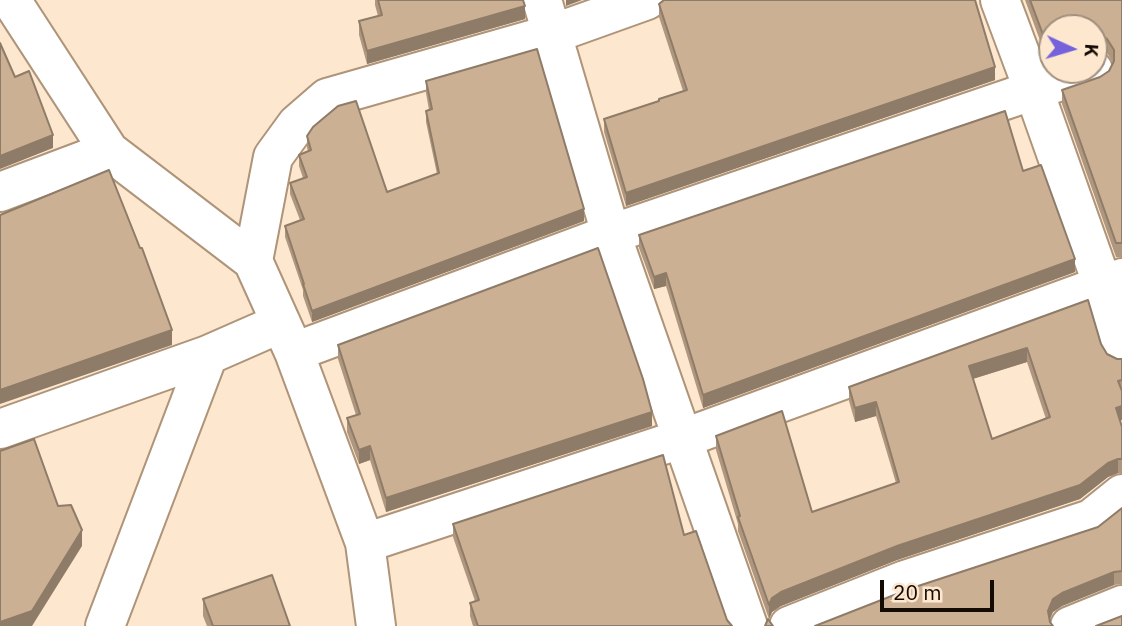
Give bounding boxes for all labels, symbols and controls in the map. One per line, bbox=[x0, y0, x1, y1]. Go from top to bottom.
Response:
north arrow bbox=[1038, 14, 1108, 84]
text: K bbox=[1080, 43, 1104, 58]
scale bar bbox=[884, 566, 998, 610]
text: 20 m bbox=[893, 578, 942, 606]

